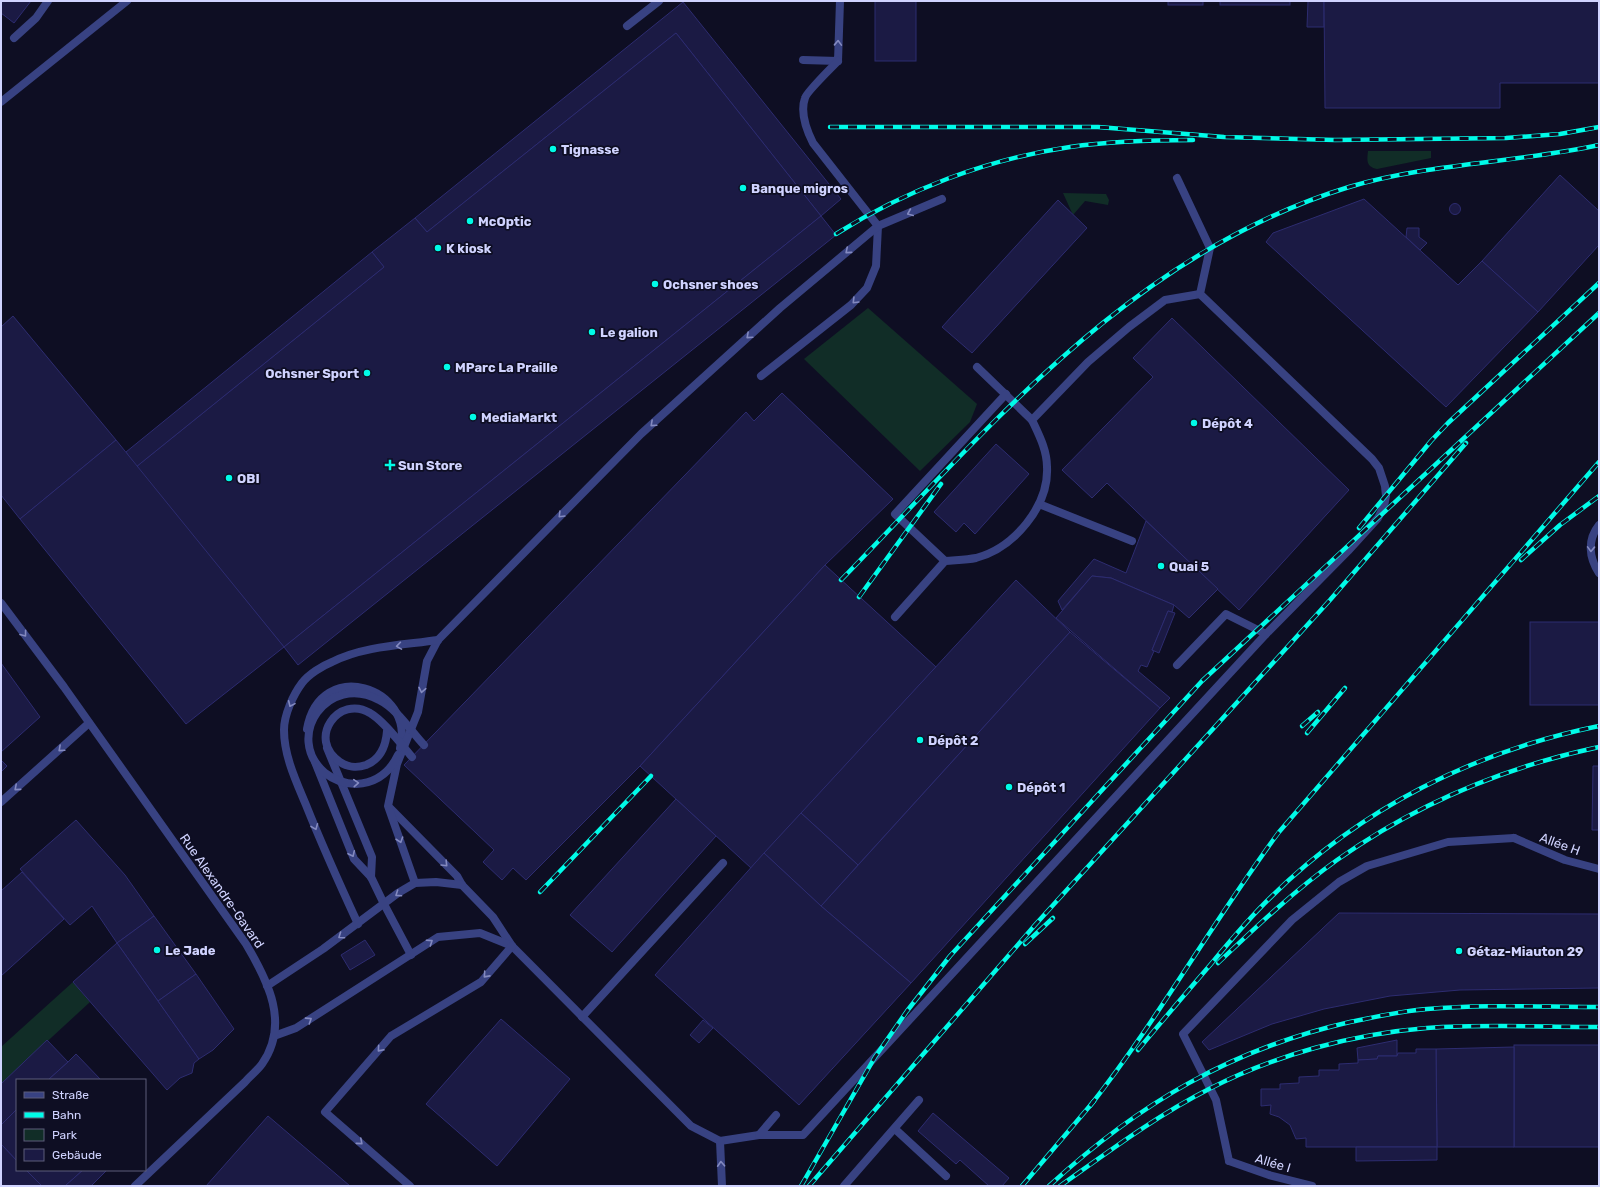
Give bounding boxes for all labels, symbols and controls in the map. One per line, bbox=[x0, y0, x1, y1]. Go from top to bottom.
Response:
one-way arrow bbox=[834, 40, 843, 46]
place label: Tignasse bbox=[561, 142, 619, 157]
marker: Tignasse bbox=[548, 144, 558, 154]
place label: Banque migros bbox=[751, 181, 848, 196]
marker: Banque migros bbox=[738, 183, 748, 193]
one-way arrow bbox=[906, 208, 913, 216]
place label: McOptic bbox=[478, 214, 532, 229]
marker: McOptic bbox=[465, 216, 475, 226]
place label: K kiosk bbox=[446, 241, 492, 256]
marker: K kiosk bbox=[433, 243, 443, 253]
one-way arrow bbox=[845, 247, 853, 254]
place label: Ochsner shoes bbox=[663, 277, 759, 292]
marker: Ochsner shoes bbox=[650, 279, 660, 289]
one-way arrow bbox=[852, 296, 860, 304]
place label: Le galion bbox=[600, 325, 658, 340]
marker: Le galion bbox=[587, 327, 597, 337]
one-way arrow bbox=[746, 331, 754, 339]
place label: MParc La Praille bbox=[455, 360, 558, 375]
marker: MParc La Praille bbox=[442, 362, 452, 372]
place label: Ochsner Sport bbox=[265, 366, 359, 381]
marker: Ochsner Sport bbox=[362, 368, 372, 378]
place label: MediaMarkt bbox=[481, 410, 557, 425]
marker: MediaMarkt bbox=[468, 412, 478, 422]
place label: Dépôt 4 bbox=[1202, 416, 1253, 431]
marker: Dépôt 4 bbox=[1189, 418, 1199, 428]
one-way arrow bbox=[650, 419, 658, 426]
place label: Sun Store bbox=[398, 458, 463, 473]
marker: Sun Store bbox=[385, 460, 395, 470]
place label: OBI bbox=[237, 471, 260, 486]
marker: OBI bbox=[224, 473, 234, 483]
one-way arrow bbox=[558, 510, 566, 518]
one-way arrow bbox=[1587, 546, 1595, 552]
place label: Quai 5 bbox=[1169, 559, 1209, 574]
marker: Quai 5 bbox=[1156, 561, 1166, 571]
one-way arrow bbox=[20, 630, 27, 637]
one-way arrow bbox=[396, 641, 402, 650]
one-way arrow bbox=[418, 687, 427, 693]
one-way arrow bbox=[288, 699, 296, 707]
place label: Dépôt 2 bbox=[928, 733, 978, 748]
marker: Dépôt 2 bbox=[915, 735, 925, 745]
one-way arrow bbox=[58, 744, 66, 751]
one-way arrow bbox=[353, 779, 360, 788]
place label: Dépôt 1 bbox=[1017, 780, 1065, 795]
marker: Dépôt 1 bbox=[1004, 782, 1014, 792]
one-way arrow bbox=[15, 783, 22, 790]
one-way arrow bbox=[310, 823, 318, 830]
street label: Allée H bbox=[1538, 830, 1582, 858]
street label: Rue Alexandre-Gavard bbox=[177, 831, 267, 951]
one-way arrow bbox=[395, 837, 404, 844]
one-way arrow bbox=[347, 850, 355, 857]
one-way arrow bbox=[440, 859, 447, 867]
one-way arrow bbox=[395, 889, 402, 897]
one-way arrow bbox=[338, 931, 345, 939]
one-way arrow bbox=[426, 940, 433, 947]
place label: Le Jade bbox=[165, 943, 216, 958]
place label: Gétaz-Miauton 29 bbox=[1467, 944, 1583, 959]
marker: Le Jade bbox=[152, 945, 162, 955]
marker: Gétaz-Miauton 29 bbox=[1454, 946, 1464, 956]
one-way arrow bbox=[484, 970, 491, 978]
one-way arrow bbox=[305, 1017, 312, 1024]
one-way arrow bbox=[378, 1044, 385, 1051]
legend bbox=[16, 1079, 146, 1171]
text: Straße bbox=[52, 1088, 89, 1102]
text: Bahn bbox=[52, 1108, 81, 1122]
text: Park bbox=[52, 1128, 78, 1142]
one-way arrow bbox=[355, 1138, 363, 1145]
text: Gebäude bbox=[52, 1148, 102, 1162]
street label: Allée I bbox=[1253, 1151, 1293, 1175]
one-way arrow bbox=[717, 1161, 725, 1167]

